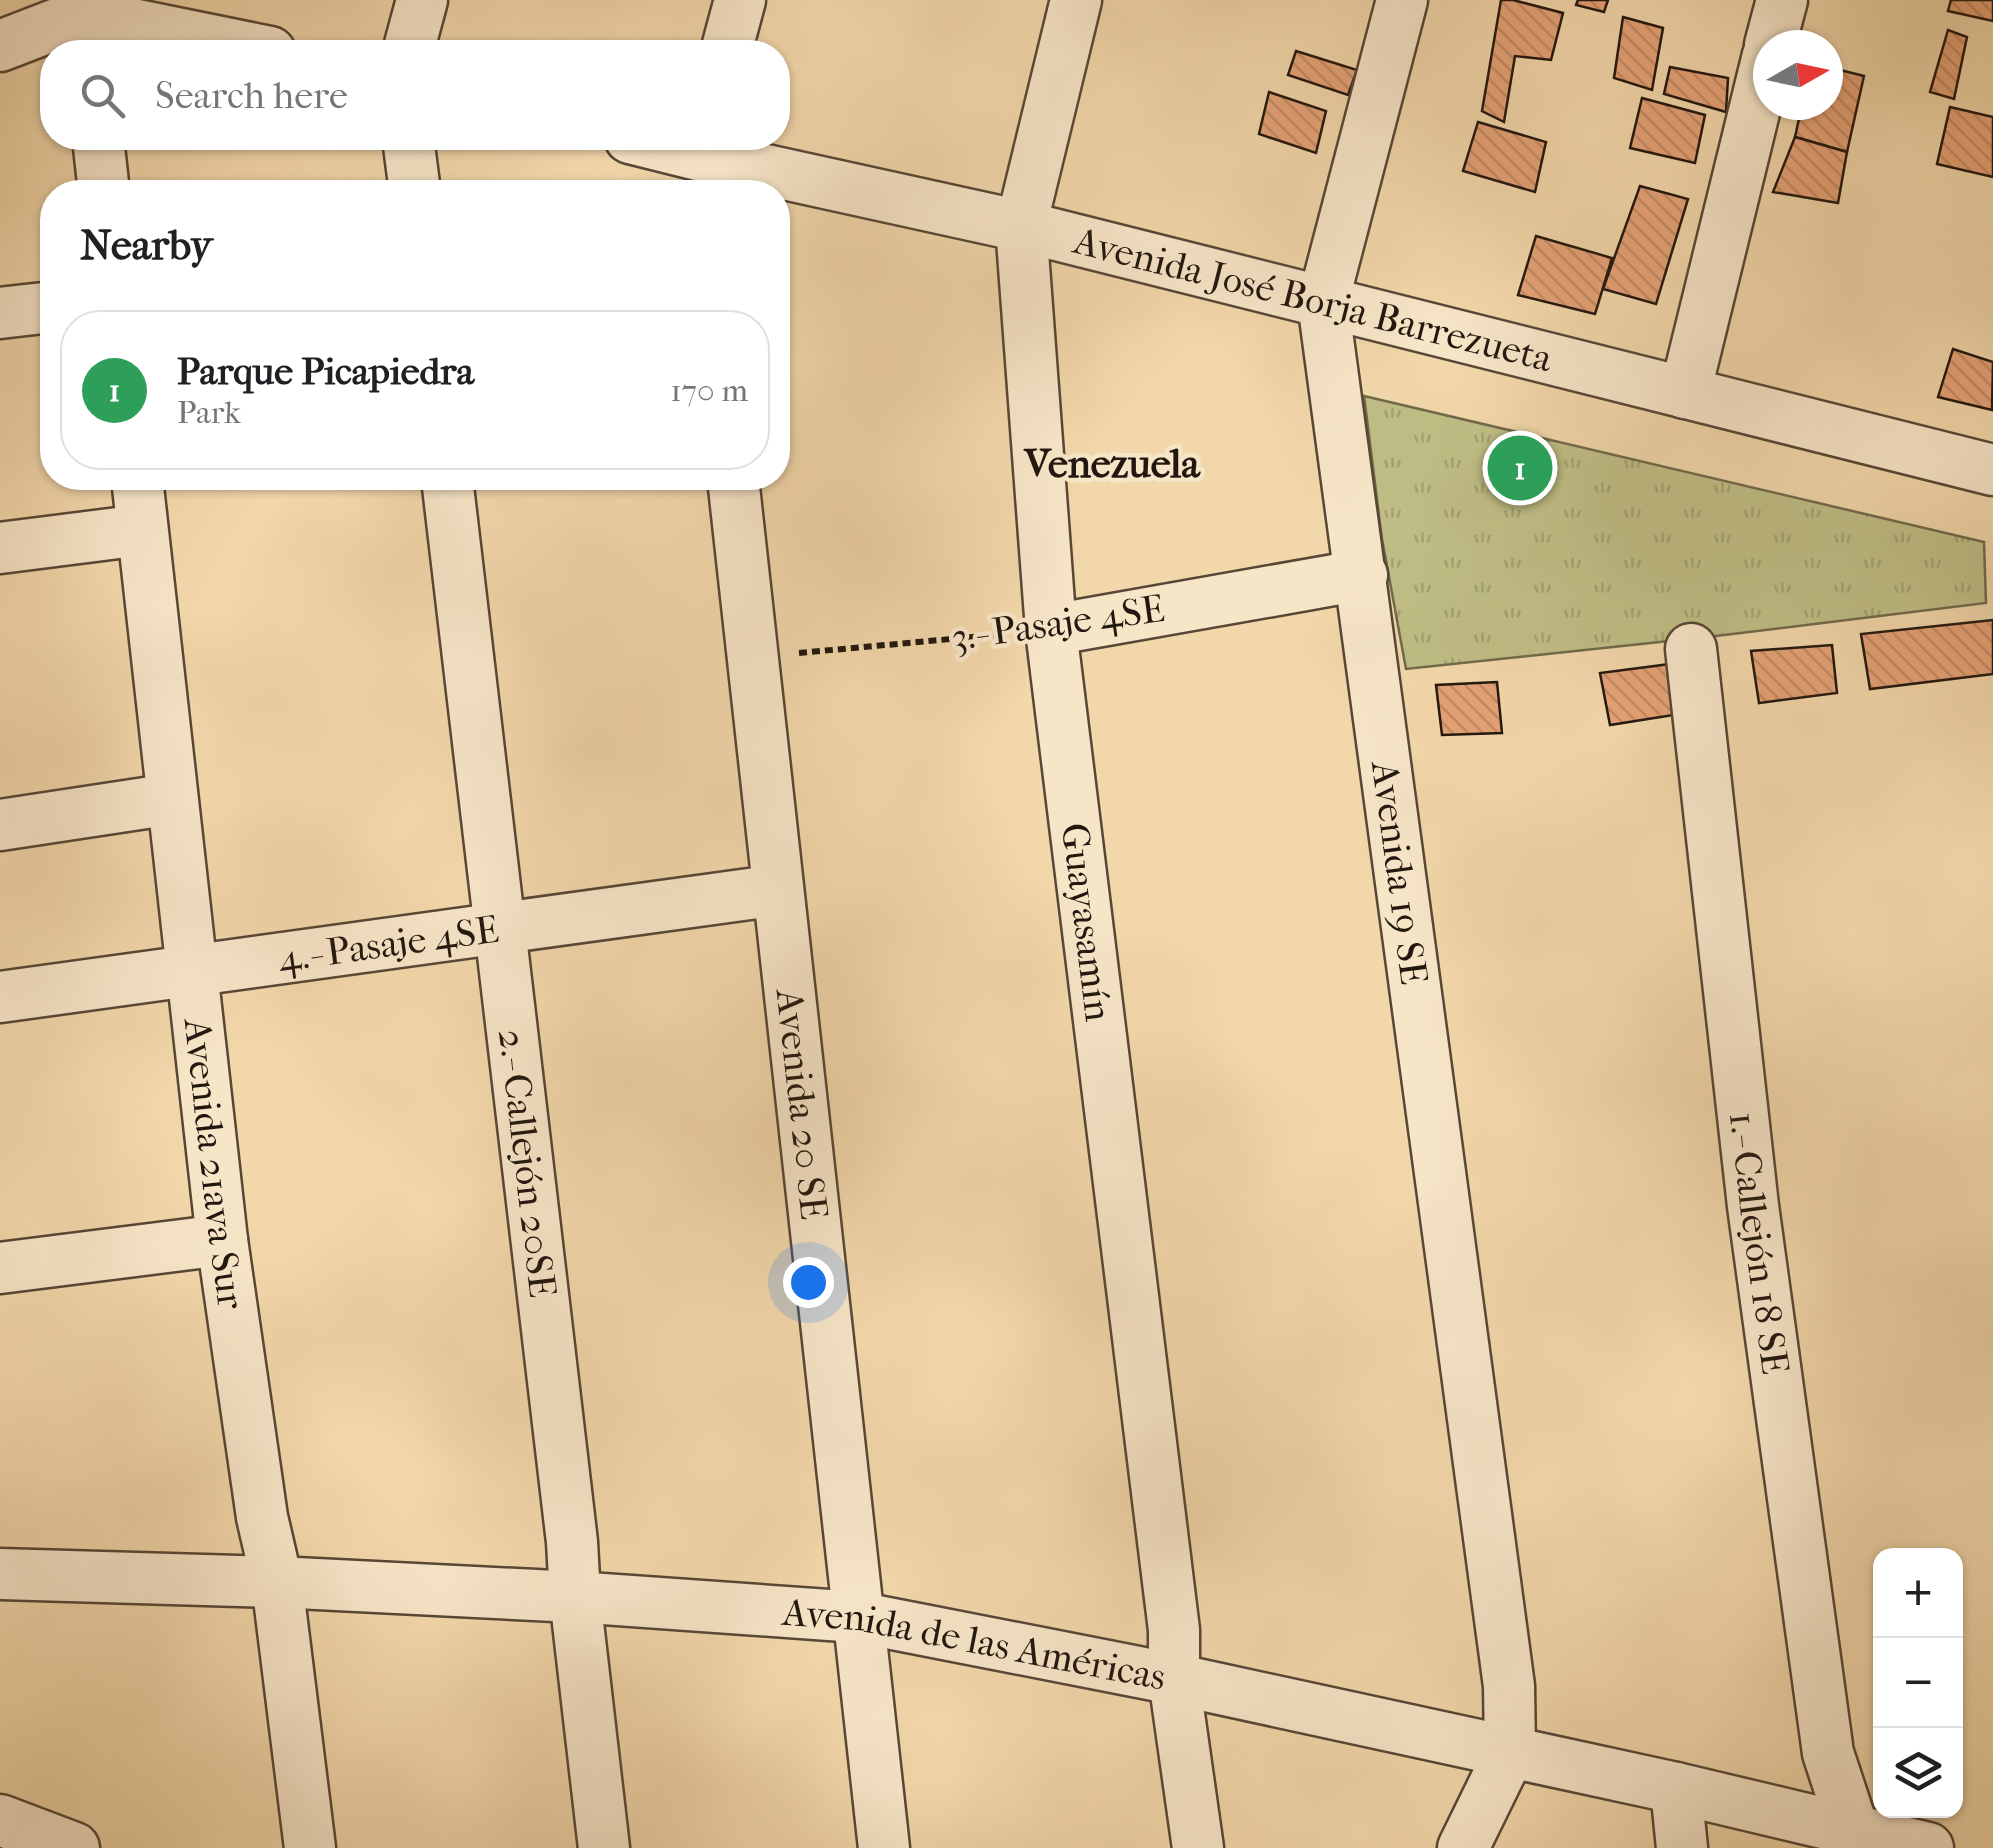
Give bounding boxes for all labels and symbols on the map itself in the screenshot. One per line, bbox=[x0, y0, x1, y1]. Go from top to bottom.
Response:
north arrow bbox=[1753, 30, 1843, 120]
street label: Avenida José Borja Barrezueta bbox=[1067, 217, 1557, 381]
pin: 1 bbox=[1488, 430, 1552, 506]
district label: Venezuela bbox=[1023, 441, 1201, 487]
street label: 3.- Pasaje 4SE bbox=[949, 586, 1167, 660]
street label: Avenida 19 SE bbox=[1362, 756, 1437, 987]
street label: Guayasamín bbox=[1052, 820, 1121, 1024]
street label: 4.- Pasaje 4SE bbox=[275, 906, 502, 981]
street label: Avenida 20 SE bbox=[767, 985, 837, 1222]
street label: Avenida 21ava Sur bbox=[175, 1014, 254, 1313]
street label: 2.- Callejón 20SE bbox=[489, 1027, 566, 1300]
street label: 1.- Callejón 18 SE bbox=[1720, 1110, 1798, 1377]
your location bbox=[783, 1257, 834, 1308]
street label: Avenida de las Américas bbox=[779, 1589, 1170, 1699]

